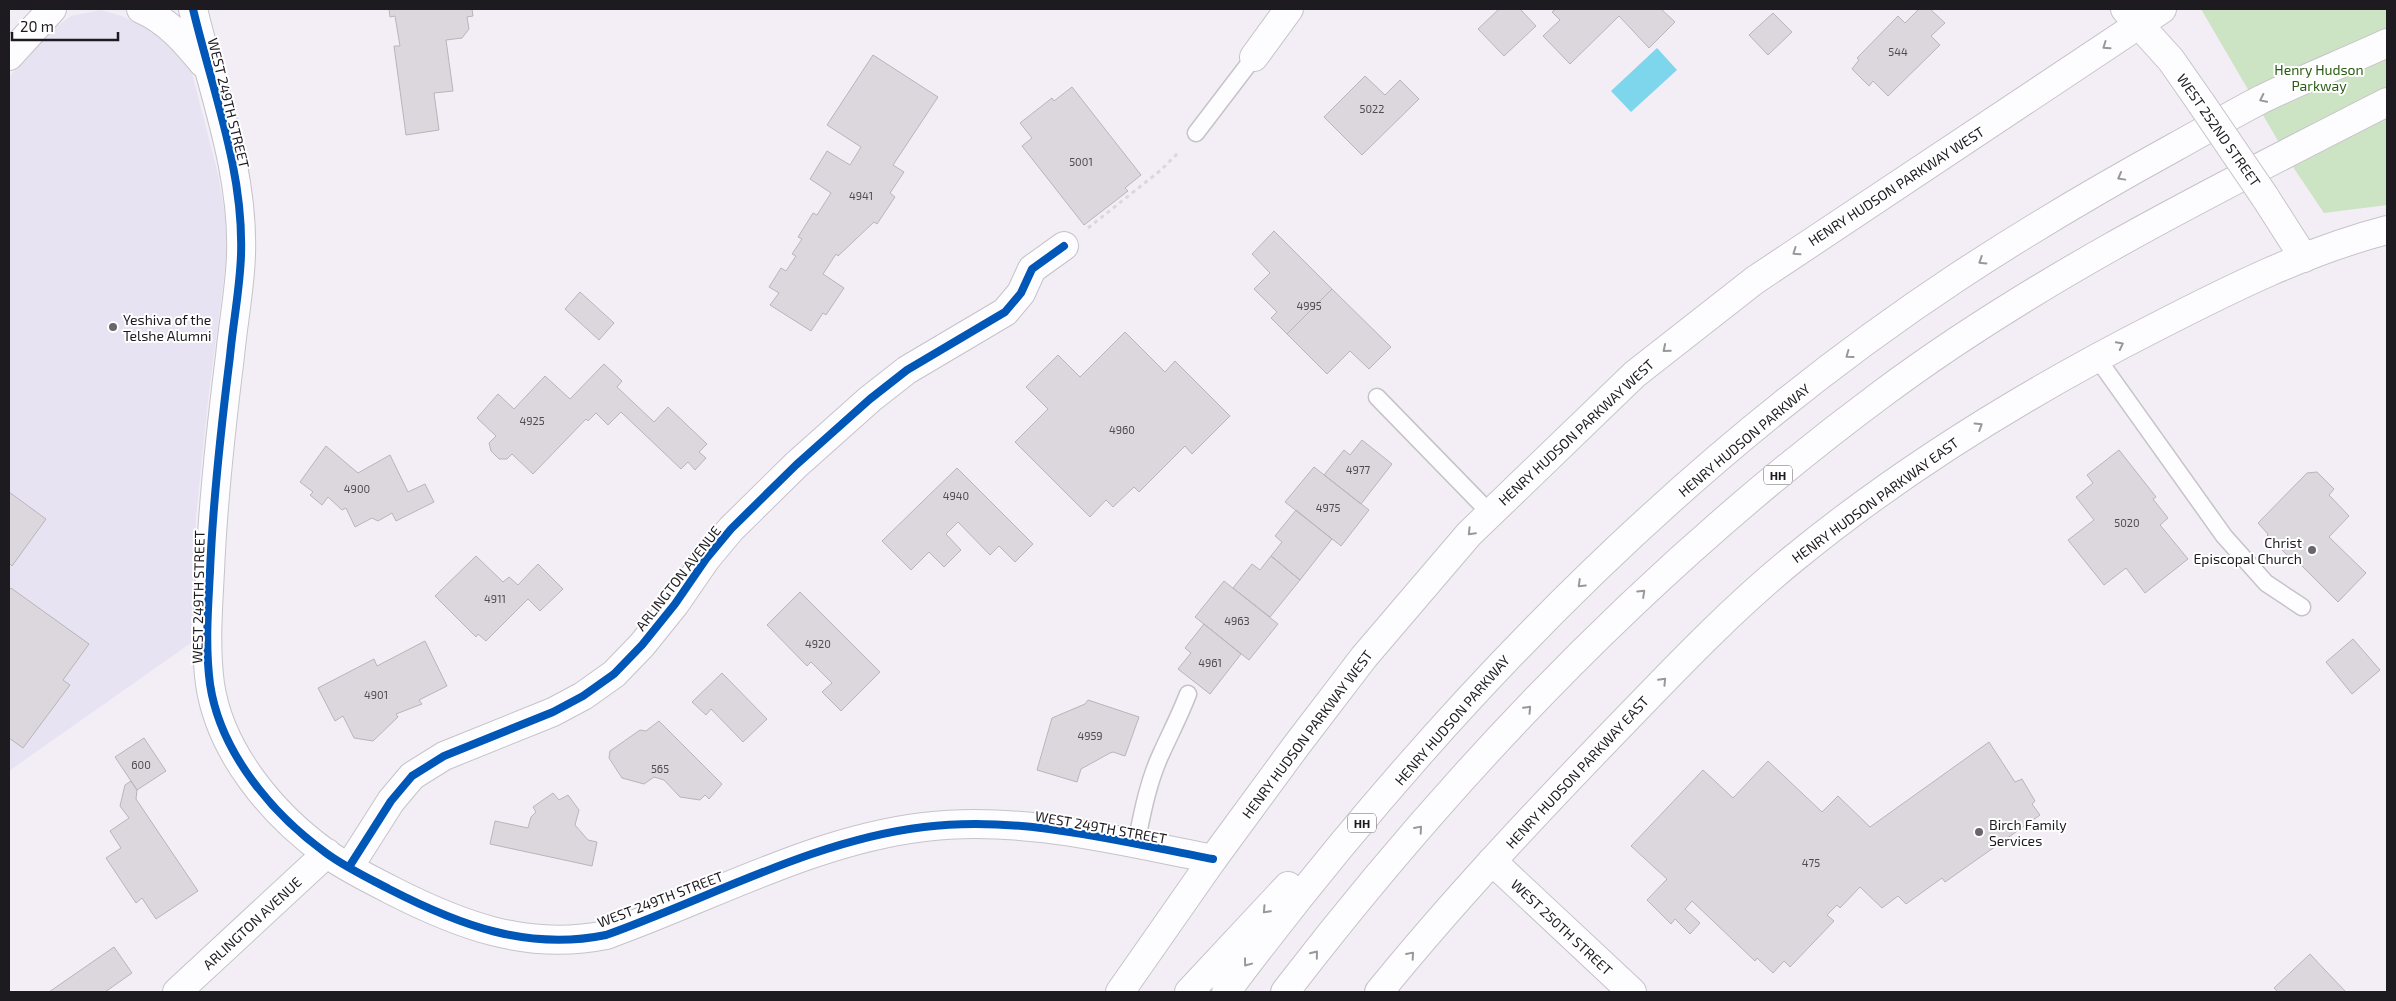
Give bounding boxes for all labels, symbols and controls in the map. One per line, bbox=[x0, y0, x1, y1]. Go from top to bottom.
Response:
scale bar bbox=[12, 10, 119, 42]
text: 20 m bbox=[20, 17, 54, 35]
street label: WEST 249TH STREET bbox=[205, 36, 253, 170]
one-way arrow bbox=[2103, 40, 2112, 49]
house number: 544 bbox=[1888, 45, 1908, 58]
park label: Henry Hudson Parkway bbox=[2274, 61, 2364, 94]
street label: WEST 252ND STREET bbox=[2174, 70, 2264, 190]
one-way arrow bbox=[2259, 93, 2268, 103]
house number: 5022 bbox=[1360, 102, 1384, 115]
street label: HENRY HUDSON PARKWAY WEST bbox=[1805, 123, 1987, 249]
house number: 5001 bbox=[1069, 155, 1093, 168]
one-way arrow bbox=[2117, 171, 2126, 181]
house number: 4941 bbox=[849, 189, 873, 202]
one-way arrow bbox=[1792, 245, 1801, 255]
one-way arrow bbox=[1978, 255, 1987, 265]
house number: 4995 bbox=[1296, 299, 1322, 312]
place label: Yeshiva of the Telshe Alumni bbox=[123, 311, 212, 344]
marker: Yeshiva of the Telshe Alumni bbox=[107, 321, 119, 333]
one-way arrow bbox=[2115, 341, 2124, 351]
one-way arrow bbox=[1663, 343, 1672, 351]
one-way arrow bbox=[1846, 349, 1855, 357]
street label: HENRY HUDSON PARKWAY WEST bbox=[1495, 355, 1657, 509]
street label: HENRY HUDSON PARKWAY bbox=[1675, 380, 1813, 500]
house number: 4925 bbox=[519, 414, 545, 427]
house number: 4960 bbox=[1109, 423, 1135, 436]
one-way arrow bbox=[1974, 423, 1983, 432]
street label: HENRY HUDSON PARKWAY EAST bbox=[1788, 434, 1962, 566]
house number: 4977 bbox=[1346, 463, 1371, 476]
road number: HH bbox=[1764, 466, 1792, 484]
house number: 4900 bbox=[344, 482, 370, 495]
house number: 4940 bbox=[943, 489, 969, 502]
house number: 4975 bbox=[1316, 501, 1340, 514]
house number: 5020 bbox=[2114, 516, 2140, 529]
street label: ARLINGTON AVENUE bbox=[632, 522, 724, 634]
one-way arrow bbox=[1468, 526, 1477, 535]
street label: WEST 249TH STREET bbox=[188, 530, 208, 664]
place label: Christ Episcopal Church bbox=[2194, 534, 2302, 567]
marker: Christ Episcopal Church bbox=[2306, 544, 2318, 556]
one-way arrow bbox=[1577, 578, 1586, 587]
one-way arrow bbox=[1636, 590, 1645, 599]
house number: 4911 bbox=[484, 592, 506, 605]
house number: 4963 bbox=[1224, 614, 1250, 627]
house number: 4920 bbox=[805, 637, 831, 650]
street label: HENRY HUDSON PARKWAY WEST bbox=[1238, 646, 1376, 822]
street label: HENRY HUDSON PARKWAY bbox=[1391, 651, 1513, 789]
house number: 4961 bbox=[1198, 656, 1222, 669]
one-way arrow bbox=[1657, 678, 1666, 687]
house number: 4901 bbox=[364, 688, 388, 701]
street label: HENRY HUDSON PARKWAY EAST bbox=[1502, 692, 1652, 852]
one-way arrow bbox=[1522, 706, 1531, 715]
house number: 4959 bbox=[1077, 729, 1103, 742]
house number: 600 bbox=[131, 758, 151, 771]
house number: 565 bbox=[651, 762, 669, 775]
street label: WEST 249TH STREET bbox=[1034, 807, 1168, 847]
road number: HH bbox=[1348, 814, 1376, 832]
place label: Birch Family Services bbox=[1989, 816, 2067, 849]
one-way arrow bbox=[1413, 826, 1422, 835]
marker: Birch Family Services bbox=[1973, 826, 1985, 838]
house number: 475 bbox=[1802, 856, 1820, 869]
street label: WEST 249TH STREET bbox=[595, 867, 725, 931]
street label: ARLINGTON AVENUE bbox=[199, 873, 305, 973]
street label: WEST 250TH STREET bbox=[1508, 876, 1616, 978]
one-way arrow bbox=[1263, 904, 1272, 913]
one-way arrow bbox=[1309, 951, 1317, 960]
one-way arrow bbox=[1405, 952, 1414, 961]
one-way arrow bbox=[1245, 957, 1253, 966]

